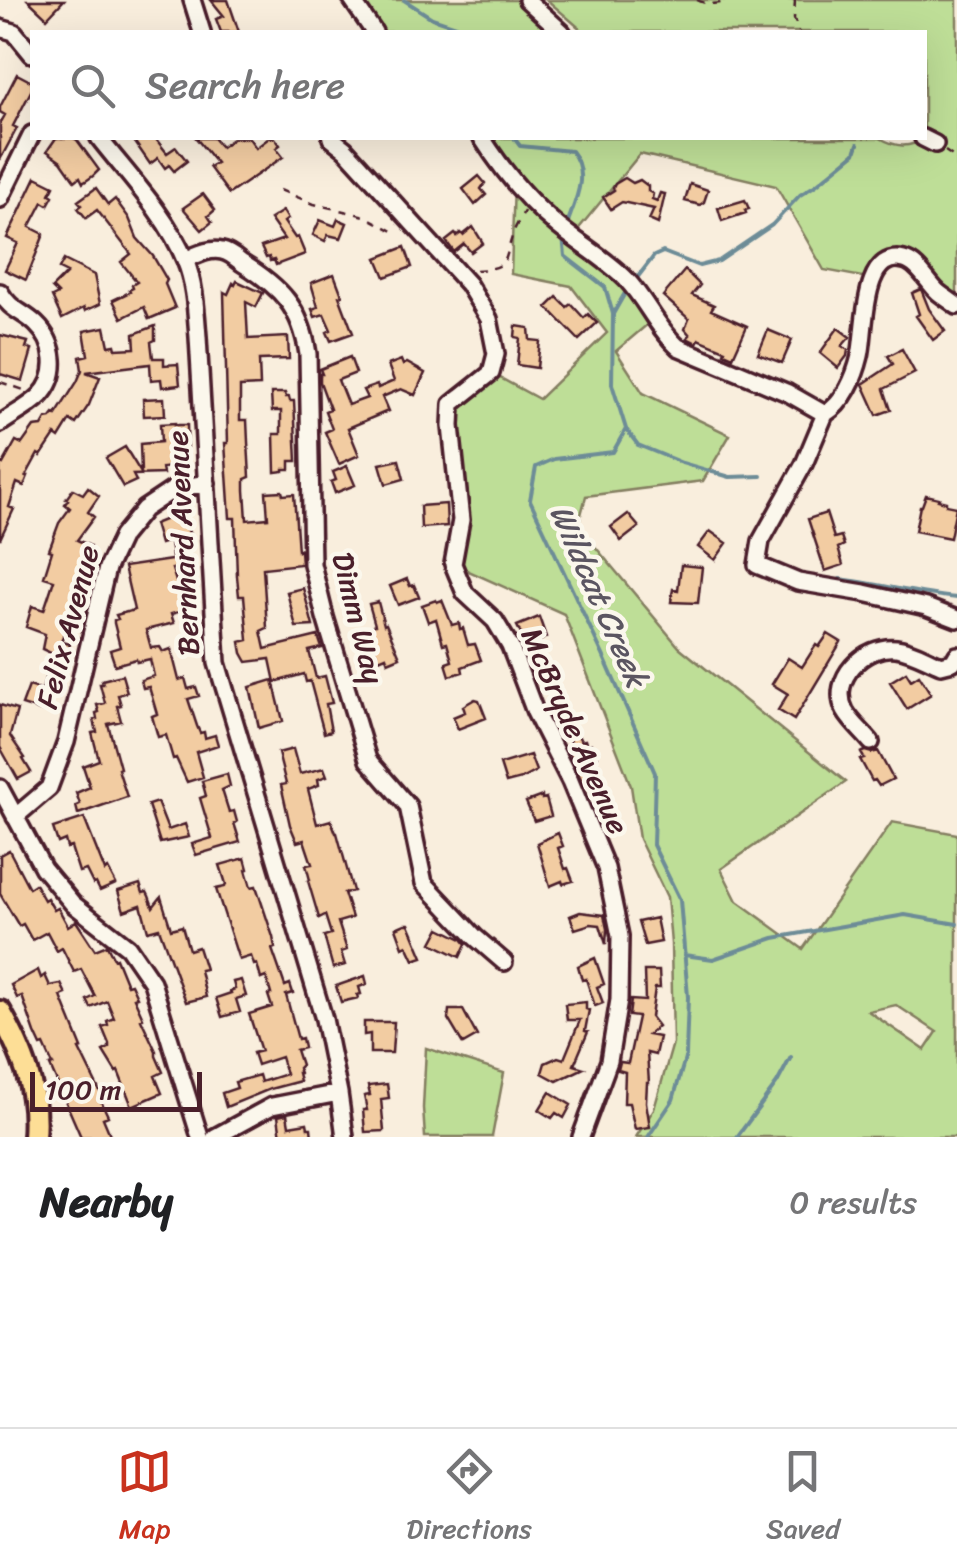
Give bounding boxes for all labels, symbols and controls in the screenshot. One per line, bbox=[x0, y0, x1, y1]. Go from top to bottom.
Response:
search box bbox=[30, 30, 927, 140]
text: Search here bbox=[145, 52, 345, 119]
icon: search bbox=[65, 58, 120, 113]
street label: Bernhard Avenue bbox=[150, 429, 216, 657]
water label: Wildcat Creek bbox=[533, 495, 666, 699]
street label: Felix Avenue bbox=[20, 539, 116, 715]
street label: Dimm Way bbox=[316, 546, 401, 690]
street label: McBryde Avenue bbox=[505, 619, 645, 843]
text: 100 m bbox=[45, 1065, 121, 1114]
scale bar bbox=[30, 1067, 202, 1112]
text: Nearby bbox=[40, 1165, 173, 1239]
text: 0 results bbox=[789, 1174, 917, 1231]
tab: Map bbox=[117, 1444, 172, 1553]
tab: Directions bbox=[406, 1444, 532, 1553]
tab: Saved bbox=[766, 1444, 840, 1553]

